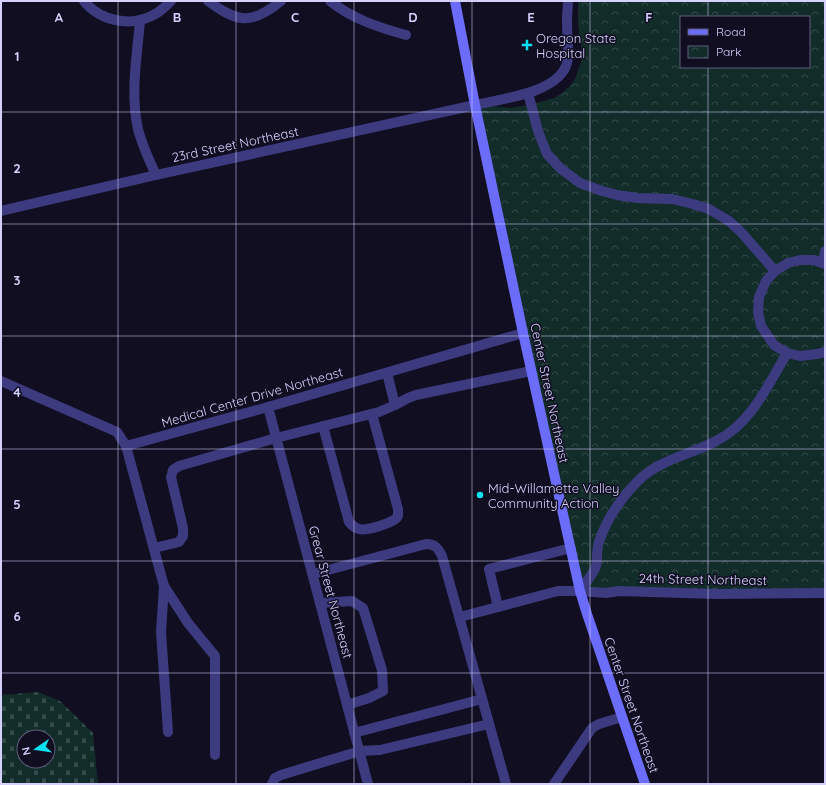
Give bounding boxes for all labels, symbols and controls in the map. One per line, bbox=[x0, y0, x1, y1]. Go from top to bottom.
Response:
text: A bbox=[55, 9, 64, 25]
text: B bbox=[173, 9, 181, 25]
text: C bbox=[291, 9, 299, 25]
text: D bbox=[408, 9, 418, 25]
text: E bbox=[527, 9, 535, 25]
text: F bbox=[645, 9, 653, 25]
legend bbox=[680, 16, 810, 68]
text: Road bbox=[716, 24, 746, 39]
place label: Oregon State Hospital bbox=[536, 30, 616, 61]
marker: Oregon State Hospital bbox=[521, 39, 533, 51]
text: Park bbox=[716, 44, 741, 59]
text: 1 bbox=[14, 48, 20, 64]
street label: 23rd Street Northeast bbox=[170, 123, 300, 165]
text: 2 bbox=[13, 160, 21, 176]
text: 3 bbox=[14, 272, 21, 288]
street label: Center Street Northeast bbox=[527, 322, 573, 464]
street label: Medical Center Drive Northeast bbox=[159, 363, 345, 431]
text: 4 bbox=[13, 384, 21, 400]
place label: Mid-Willamette Valley Community Action bbox=[488, 480, 619, 511]
marker: Mid-Willamette Valley Community Action bbox=[475, 490, 485, 500]
text: 5 bbox=[13, 496, 21, 512]
street label: Grear Street Northeast bbox=[306, 524, 356, 660]
street label: 24th Street Northeast bbox=[639, 570, 767, 588]
text: 6 bbox=[13, 608, 21, 624]
street label: Center Street Northeast bbox=[601, 635, 663, 775]
north arrow bbox=[16, 729, 56, 769]
text: N bbox=[19, 746, 34, 757]

